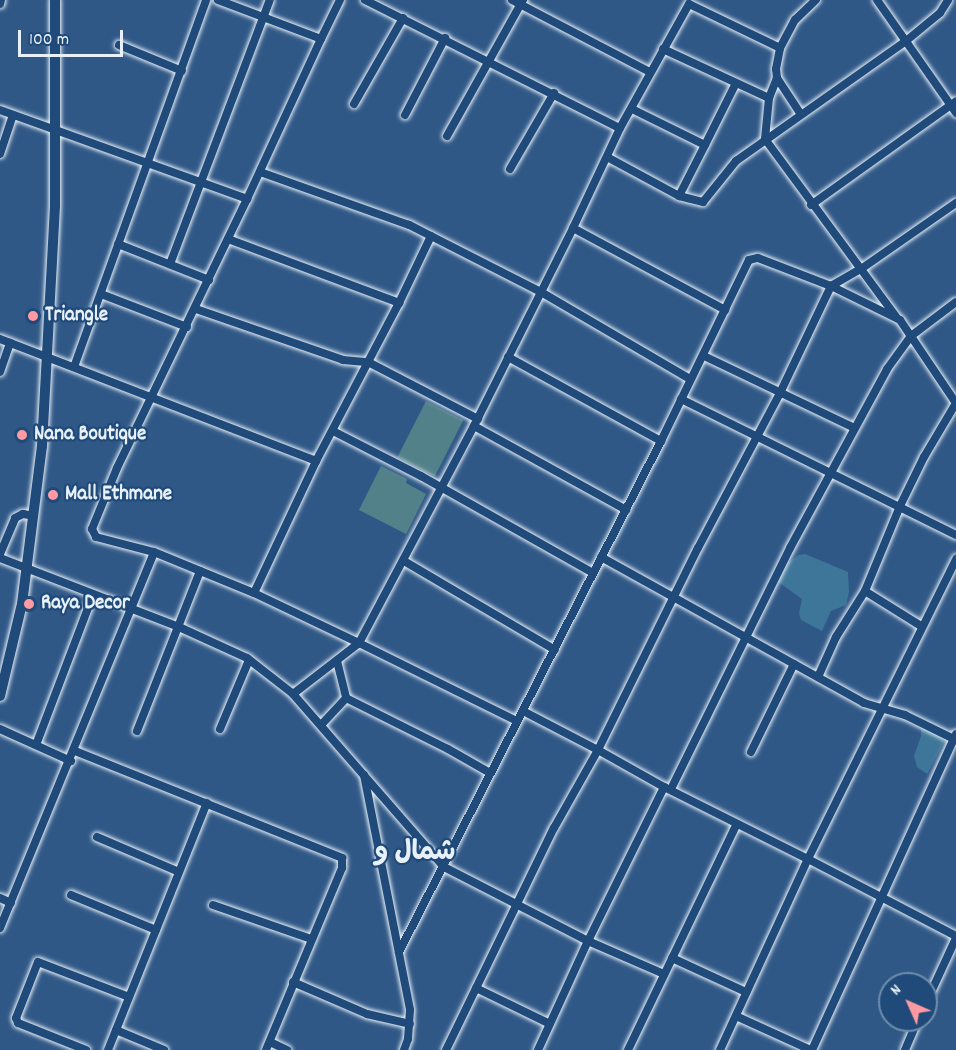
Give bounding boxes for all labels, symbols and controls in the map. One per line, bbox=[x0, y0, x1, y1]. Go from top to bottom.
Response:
scale bar bbox=[21, 18, 126, 56]
text: 100 m bbox=[29, 28, 69, 53]
place label: Triangle bbox=[45, 303, 108, 329]
marker: Triangle bbox=[26, 309, 40, 323]
place label: Nana Boutique bbox=[34, 422, 146, 448]
marker: Nana Boutique bbox=[15, 428, 29, 442]
place label: Mall Ethmane bbox=[65, 482, 172, 508]
marker: Mall Ethmane bbox=[46, 488, 60, 502]
place label: Raya Decor bbox=[41, 591, 130, 617]
marker: Raya Decor bbox=[22, 597, 36, 611]
district label: شمال و bbox=[375, 838, 455, 870]
north arrow bbox=[878, 972, 938, 1032]
text: N bbox=[885, 979, 907, 1001]

